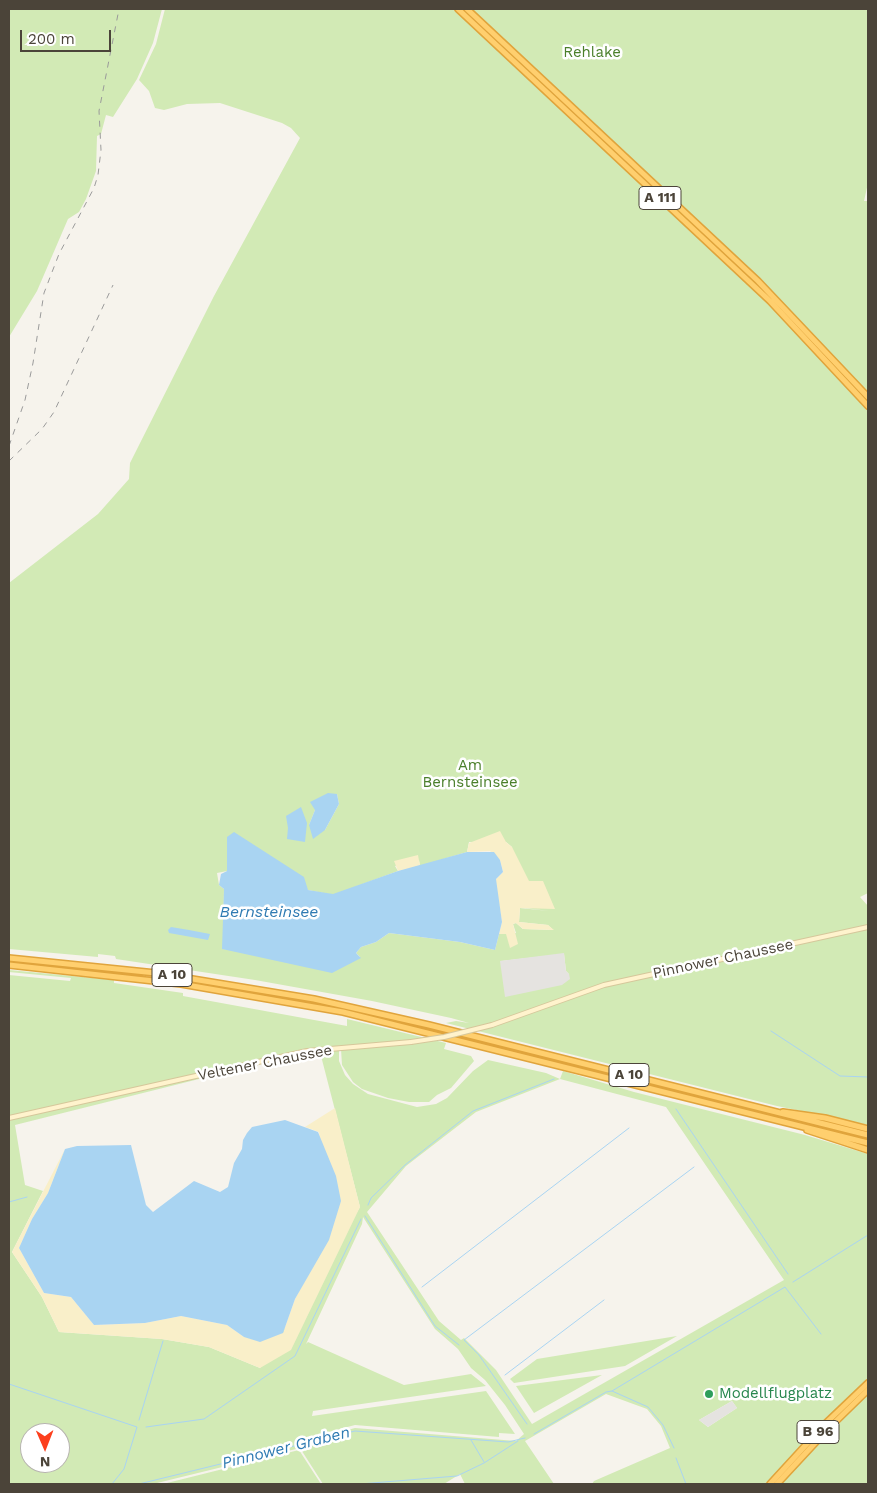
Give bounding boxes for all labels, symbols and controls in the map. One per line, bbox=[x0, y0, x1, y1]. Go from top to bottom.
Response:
scale bar bbox=[22, 20, 114, 52]
text: 200 m bbox=[28, 30, 75, 48]
park label: Rehlake bbox=[563, 44, 621, 62]
road number: A 111 bbox=[639, 187, 681, 210]
park label: Am Bernsteinsee bbox=[422, 757, 518, 792]
water label: Bernsteinsee bbox=[220, 902, 318, 922]
street label: Pinnower Chaussee bbox=[651, 935, 795, 983]
road number: A 10 bbox=[152, 964, 192, 986]
street label: Veltener Chaussee bbox=[196, 1041, 334, 1085]
road number: A 10 bbox=[609, 1064, 649, 1086]
place label: Modellflugplatz bbox=[719, 1385, 832, 1403]
marker: Modellflugplatz bbox=[703, 1388, 715, 1400]
road number: B 96 bbox=[797, 1420, 839, 1444]
north arrow bbox=[20, 1423, 70, 1473]
water label: Pinnower Graben bbox=[220, 1423, 352, 1473]
text: N bbox=[40, 1454, 51, 1470]

